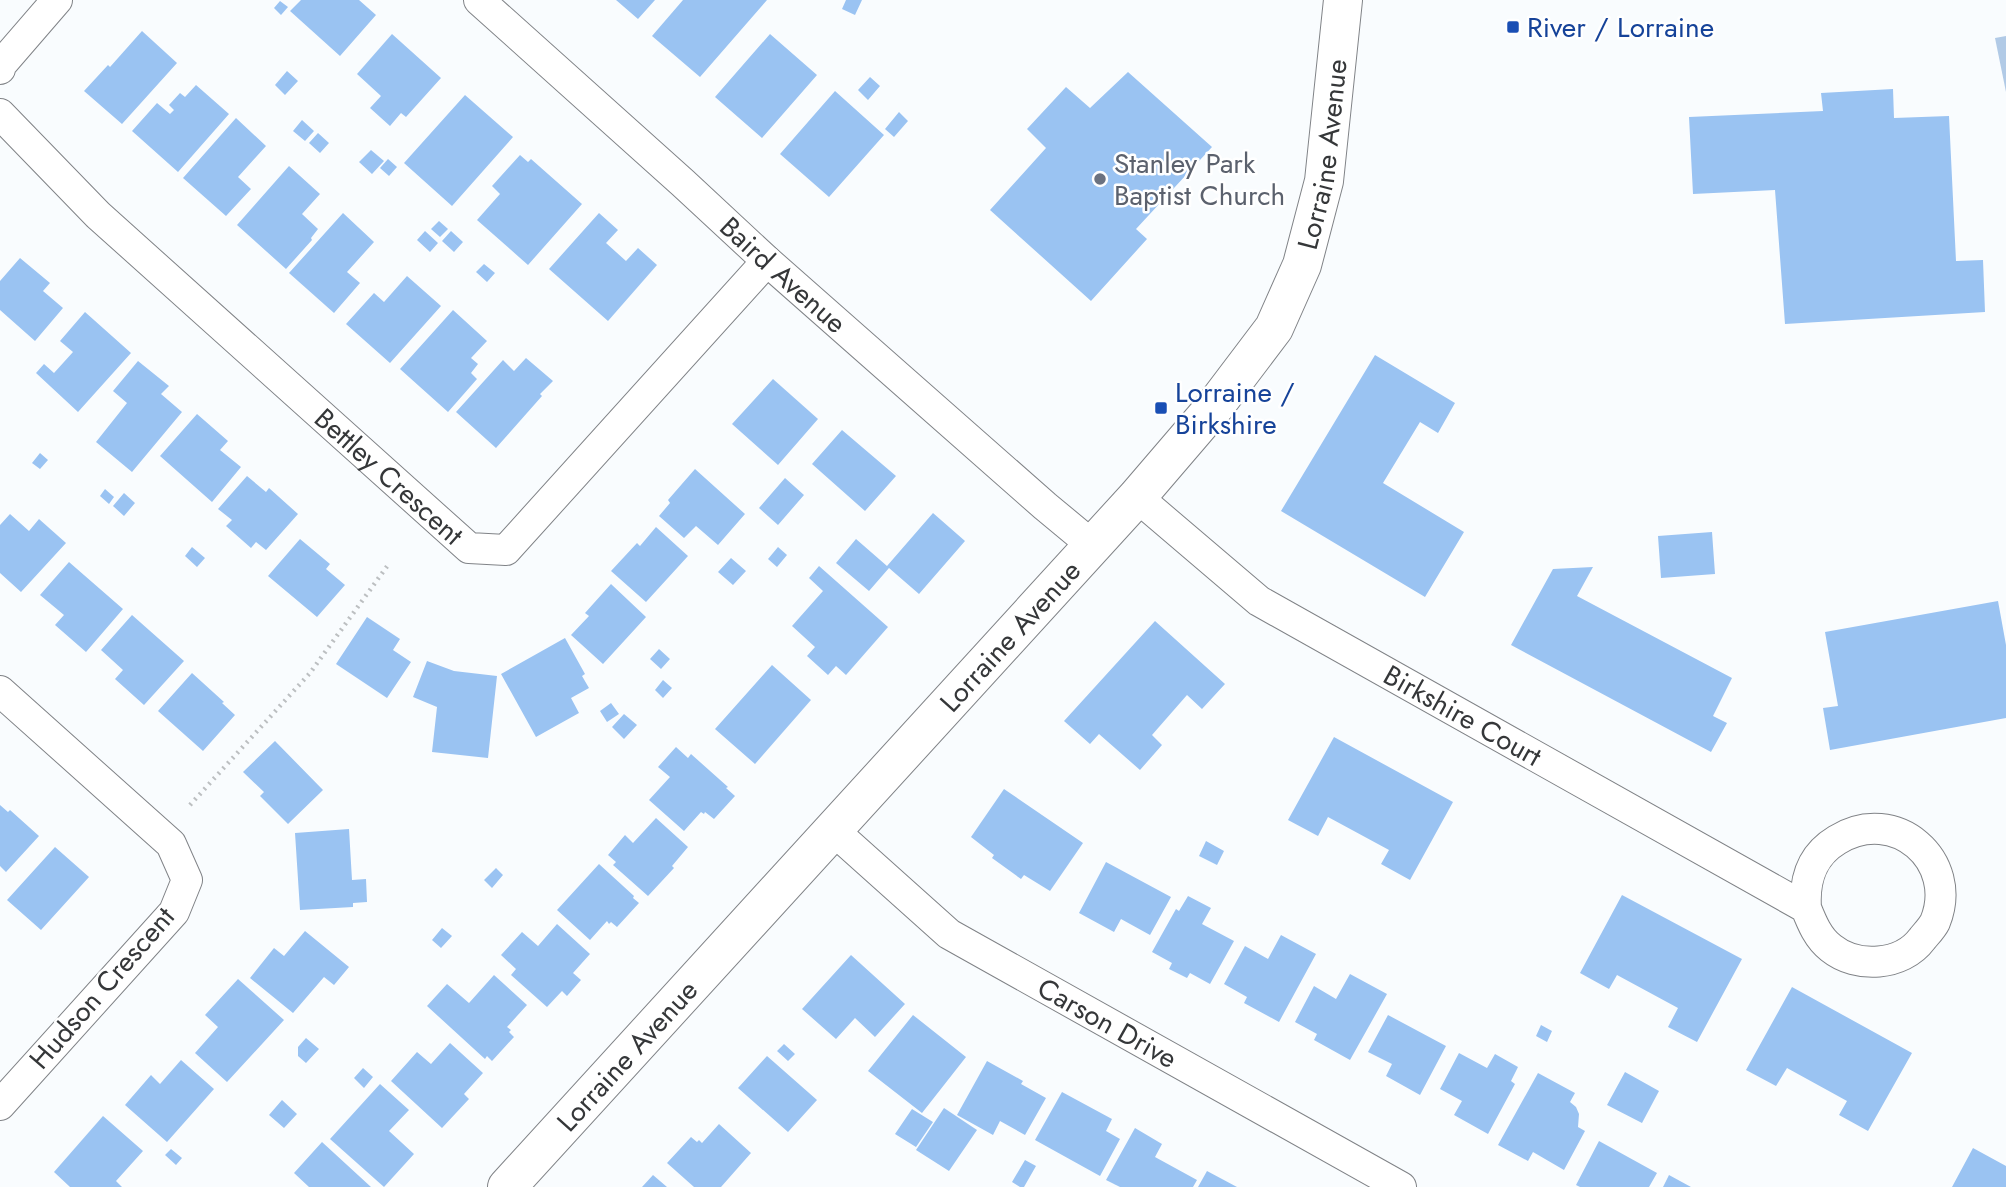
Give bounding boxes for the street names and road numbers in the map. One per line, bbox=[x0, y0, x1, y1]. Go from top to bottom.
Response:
street label: Lorraine Avenue bbox=[1286, 57, 1357, 254]
street label: Baird Avenue bbox=[711, 207, 856, 343]
street label: Bettley Crescent bbox=[306, 398, 473, 555]
street label: Lorraine Avenue bbox=[930, 551, 1090, 721]
street label: Birkshire Court bbox=[1376, 655, 1550, 776]
street label: Hudson Crescent bbox=[20, 897, 184, 1078]
street label: Carson Drive bbox=[1030, 967, 1185, 1078]
street label: Lorraine Avenue bbox=[547, 971, 707, 1141]

